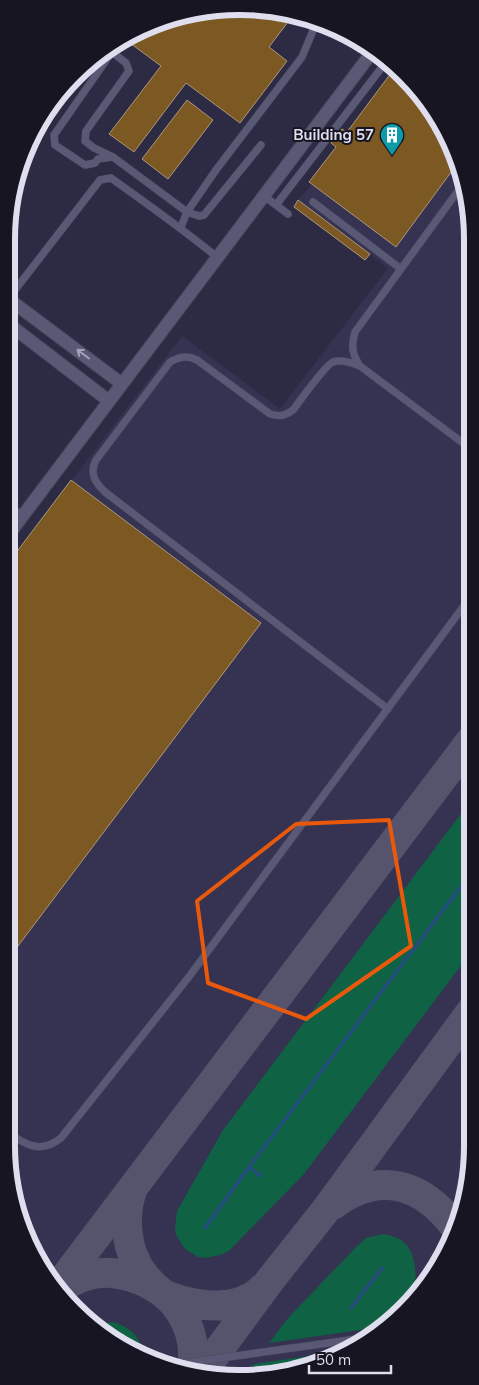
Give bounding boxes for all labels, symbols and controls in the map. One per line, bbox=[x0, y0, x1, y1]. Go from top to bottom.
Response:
building icon: Building 57 bbox=[379, 122, 405, 156]
place label: Building 57 bbox=[293, 125, 374, 144]
one-way arrow bbox=[77, 349, 90, 360]
scale bar bbox=[309, 1342, 392, 1374]
text: 50 m bbox=[316, 1350, 351, 1369]

